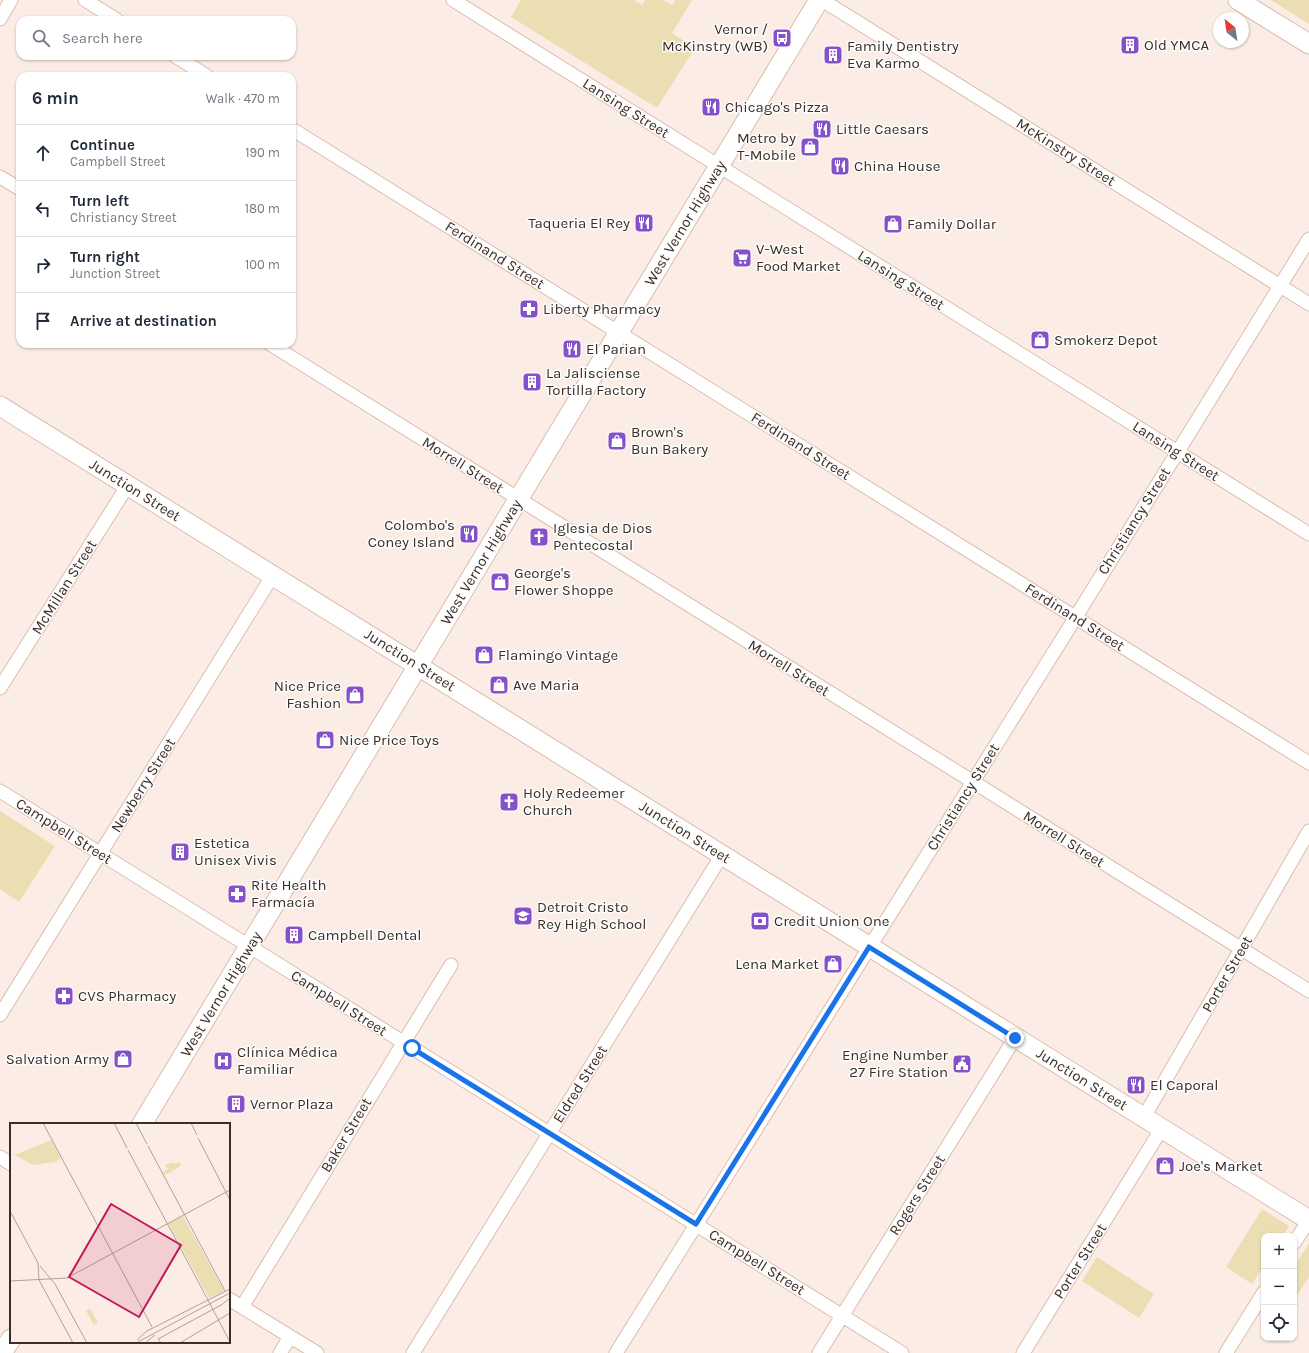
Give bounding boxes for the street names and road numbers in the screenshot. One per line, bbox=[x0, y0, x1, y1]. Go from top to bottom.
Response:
street label: Lansing Street bbox=[579, 74, 673, 142]
street label: McKinstry Street bbox=[1013, 114, 1119, 190]
street label: West Vernor Highway bbox=[640, 157, 730, 289]
street label: Ferdinand Street bbox=[442, 217, 548, 293]
street label: Lansing Street bbox=[854, 246, 948, 314]
street label: Ferdinand Street bbox=[748, 408, 854, 484]
street label: Lansing Street bbox=[1129, 417, 1223, 485]
street label: Morrell Street bbox=[419, 433, 507, 497]
street label: Junction Street bbox=[86, 455, 184, 525]
street label: Christiancy Street bbox=[1094, 464, 1174, 578]
street label: West Vernor Highway bbox=[436, 496, 526, 628]
street label: McMillan Street bbox=[28, 536, 100, 638]
street label: Ferdinand Street bbox=[1022, 579, 1128, 655]
street label: Junction Street bbox=[361, 625, 459, 695]
street label: Morrell Street bbox=[745, 636, 833, 700]
street label: Newberry Street bbox=[107, 734, 179, 836]
street label: Christiancy Street bbox=[923, 740, 1003, 854]
street label: Campbell Street bbox=[13, 794, 116, 868]
street label: Junction Street bbox=[636, 797, 734, 867]
street label: Morrell Street bbox=[1020, 807, 1108, 871]
street label: West Vernor Highway bbox=[176, 928, 266, 1060]
street label: Porter Street bbox=[1198, 932, 1256, 1015]
street label: Campbell Street bbox=[288, 966, 391, 1040]
street label: Eldred Street bbox=[549, 1042, 611, 1126]
street label: Junction Street bbox=[1033, 1044, 1131, 1114]
street label: Baker Street bbox=[317, 1094, 376, 1176]
street label: Rogers Street bbox=[885, 1151, 949, 1239]
street label: Porter Street bbox=[1050, 1220, 1110, 1302]
street label: Campbell Street bbox=[706, 1225, 809, 1299]

